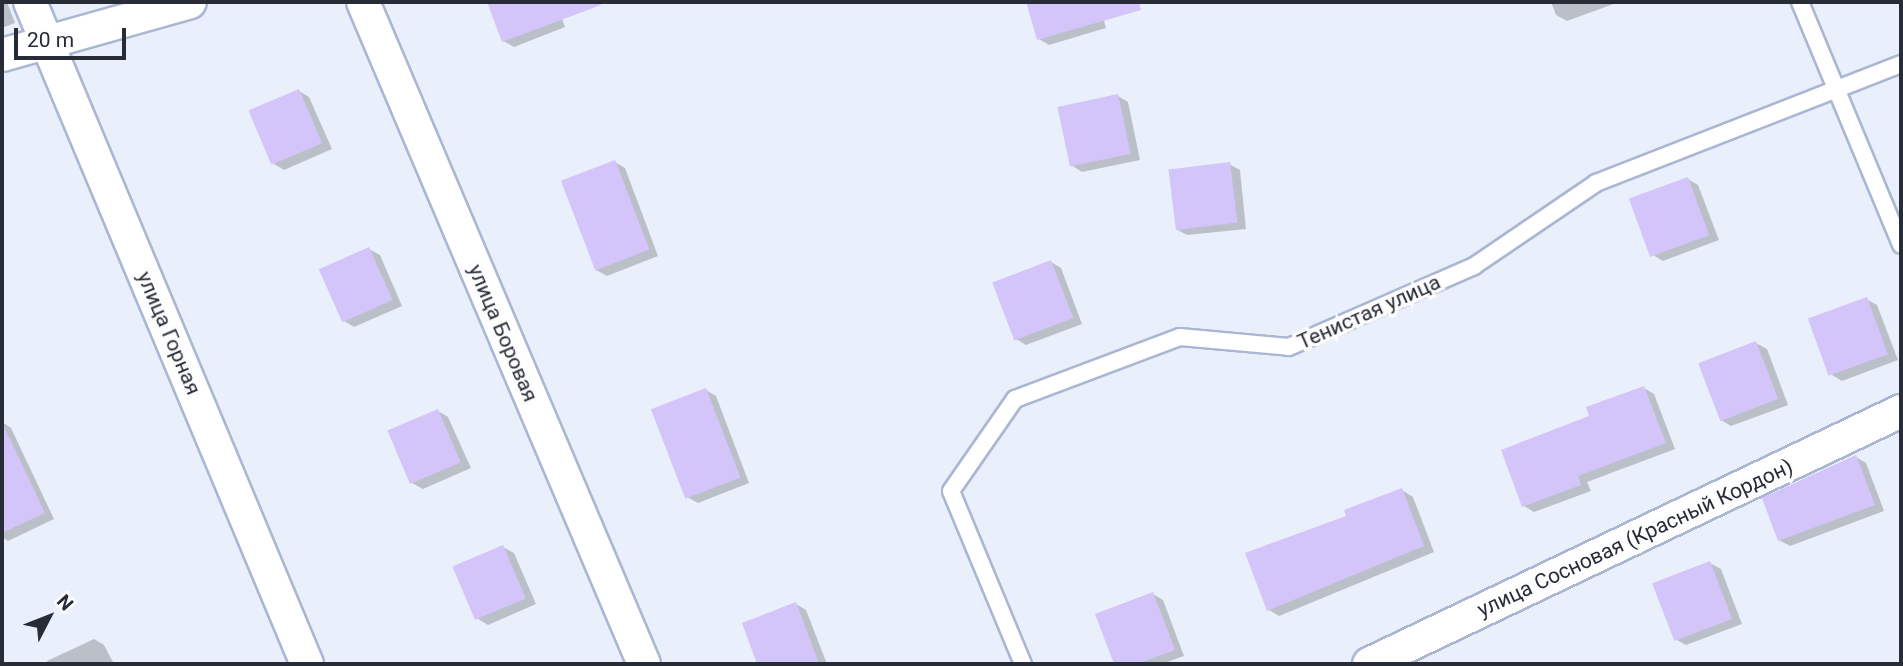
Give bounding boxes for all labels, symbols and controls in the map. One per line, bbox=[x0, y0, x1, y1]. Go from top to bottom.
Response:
scale bar bbox=[18, 14, 130, 58]
text: 20 m bbox=[27, 28, 74, 52]
street label: улица Боровая bbox=[463, 261, 543, 405]
street label: улица Горная bbox=[132, 268, 206, 398]
street label: Тенистая улица bbox=[1294, 269, 1444, 355]
street label: улица Сосновая (Красный Кордон) bbox=[1473, 454, 1797, 622]
north arrow bbox=[14, 582, 84, 652]
text: N bbox=[52, 590, 78, 615]

